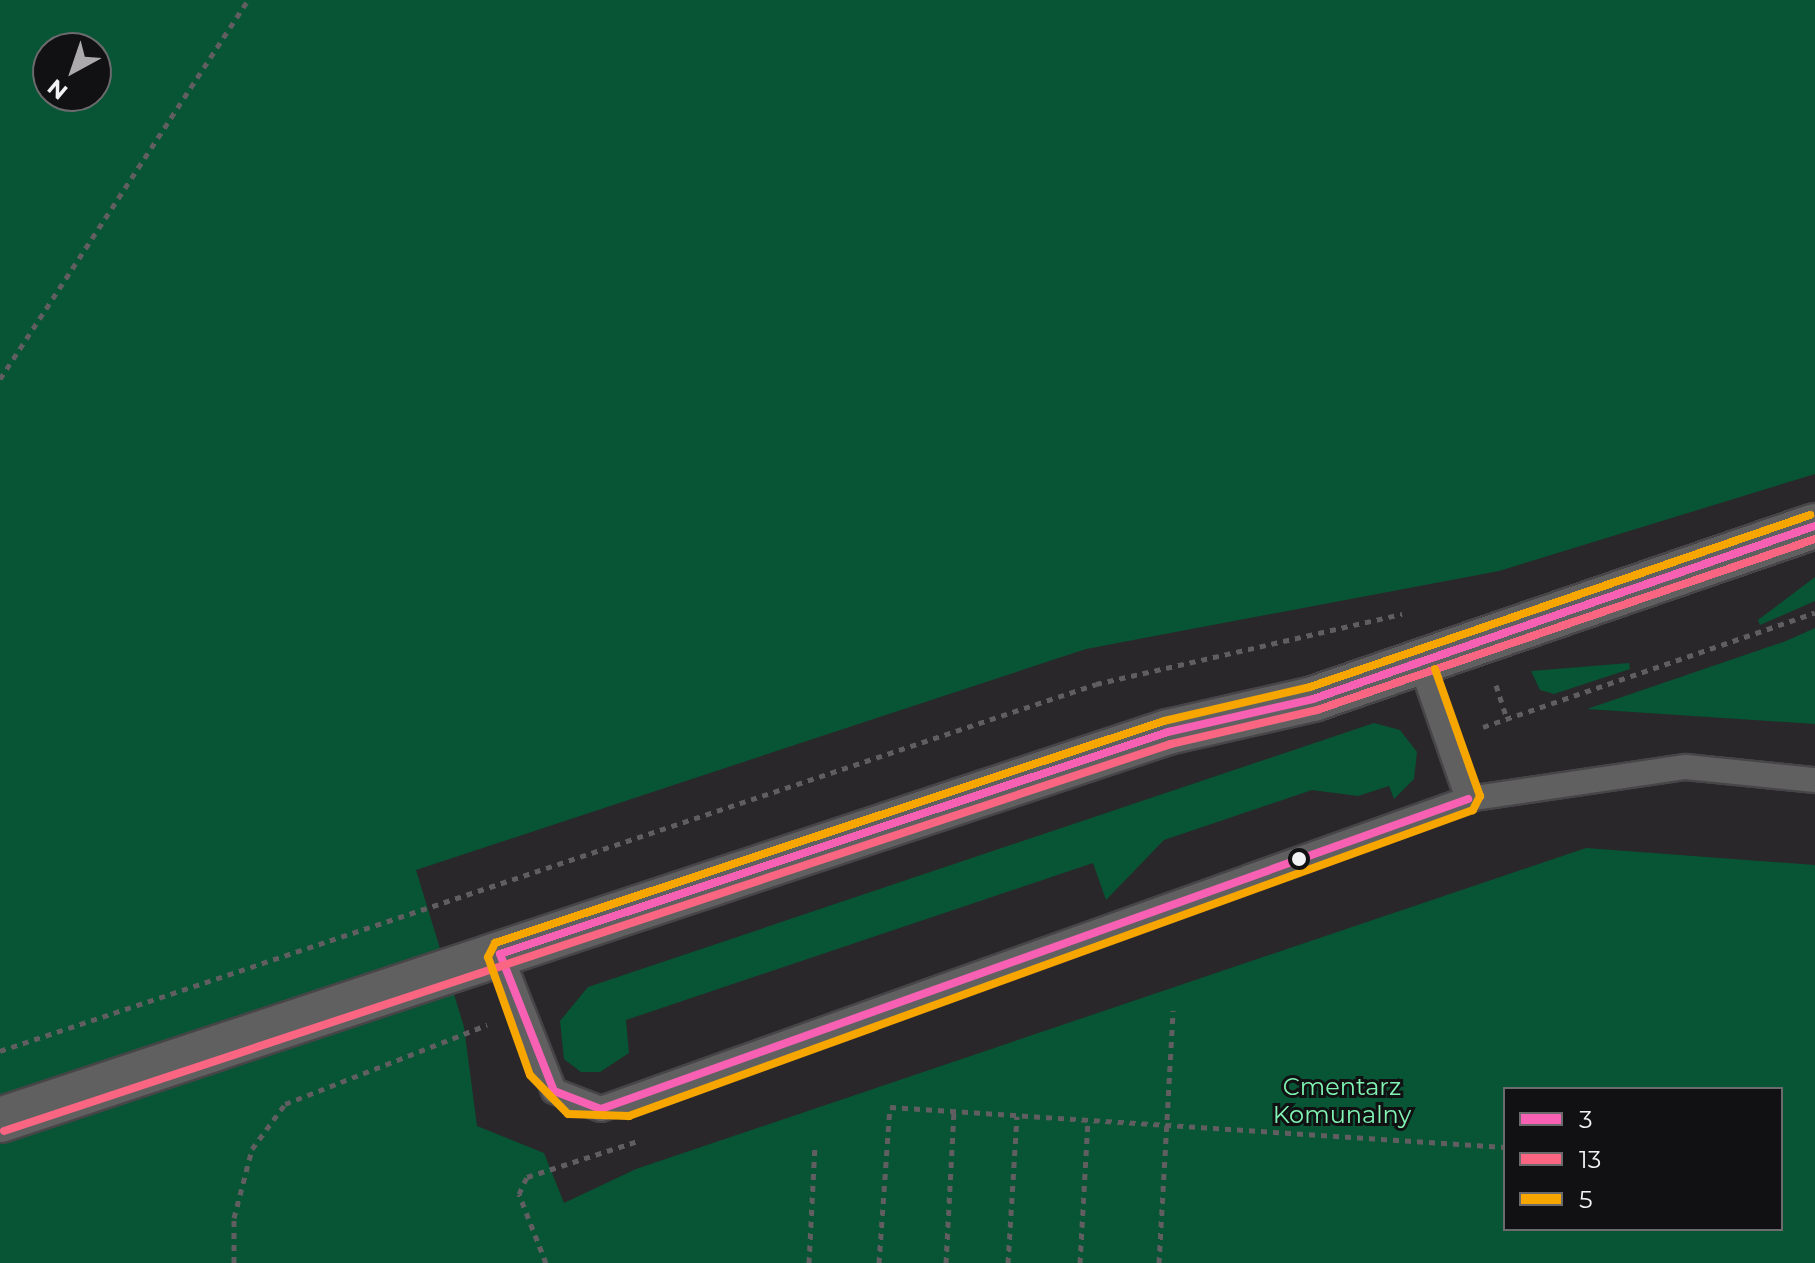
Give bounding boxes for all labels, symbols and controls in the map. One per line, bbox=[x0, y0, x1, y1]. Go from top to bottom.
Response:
north arrow bbox=[32, 32, 112, 112]
text: N bbox=[42, 73, 73, 105]
unlabelled marker bbox=[1291, 851, 1307, 867]
park label: Cmentarz Komunalny bbox=[1273, 1073, 1411, 1129]
legend bbox=[1503, 1087, 1783, 1231]
text: 3 bbox=[1579, 1105, 1593, 1134]
text: 13 bbox=[1579, 1145, 1601, 1174]
text: 5 bbox=[1579, 1185, 1593, 1214]

